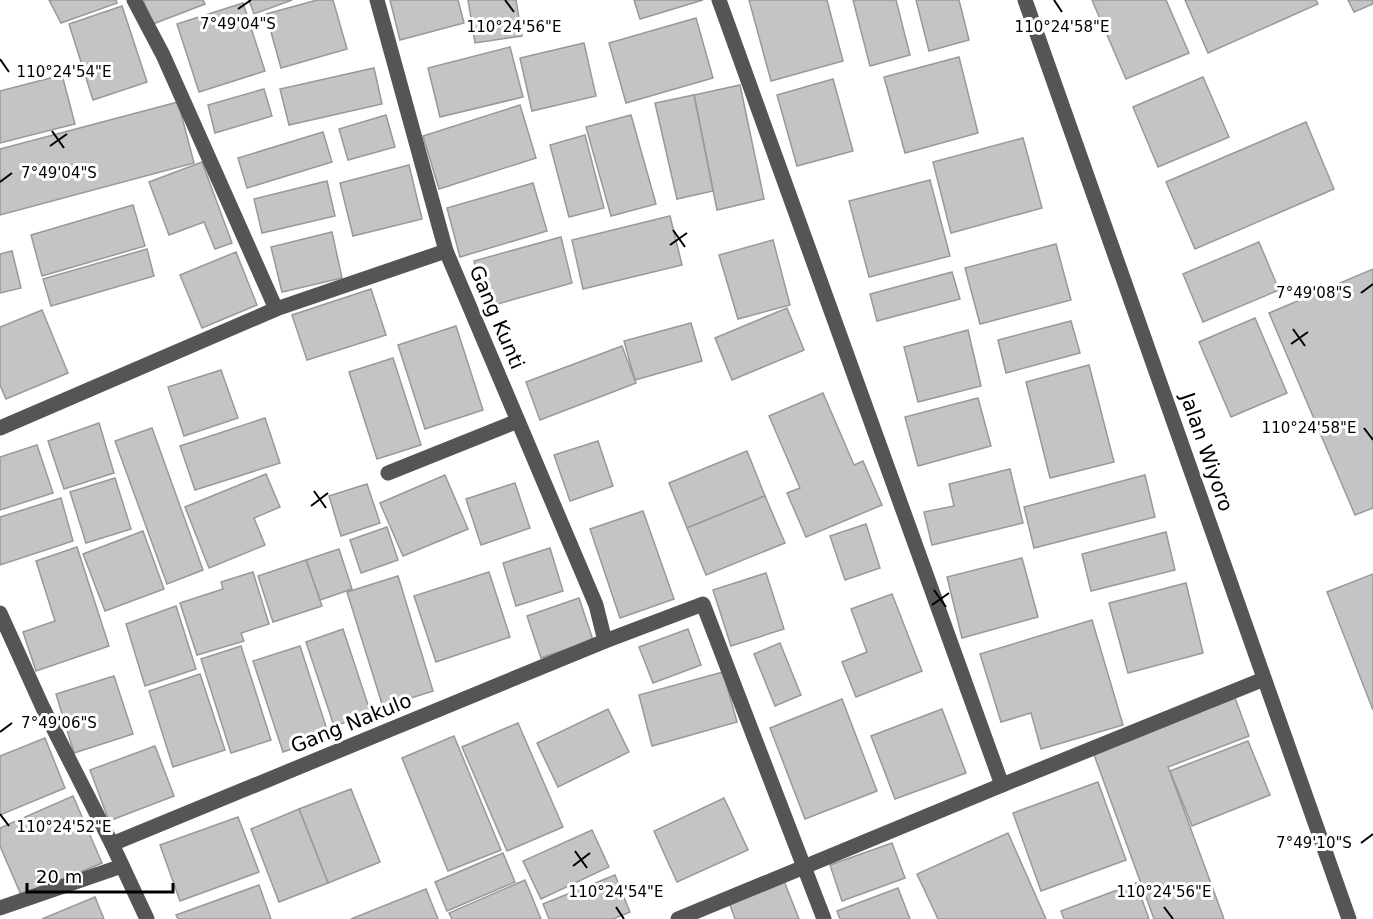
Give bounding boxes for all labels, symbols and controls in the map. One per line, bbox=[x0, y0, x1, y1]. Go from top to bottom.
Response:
text: 7°49'04"S bbox=[200, 15, 276, 33]
text: 110°24'56"E bbox=[467, 18, 561, 36]
text: 110°24'58"E bbox=[1015, 18, 1109, 36]
text: 110°24'54"E bbox=[17, 63, 111, 81]
text: 7°49'04"S bbox=[21, 164, 97, 182]
street label: Gang Kunti bbox=[464, 262, 530, 372]
text: 7°49'08"S bbox=[1276, 284, 1352, 302]
street label: Jalan Wiyoro bbox=[1175, 388, 1239, 515]
text: 110°24'58"E bbox=[1262, 419, 1356, 437]
street label: Gang Nakulo bbox=[287, 688, 415, 758]
text: 7°49'06"S bbox=[21, 714, 97, 732]
text: 110°24'52"E bbox=[17, 818, 111, 836]
text: 7°49'10"S bbox=[1276, 834, 1352, 852]
scale bar bbox=[27, 856, 172, 894]
text: 20 m bbox=[36, 866, 82, 887]
text: 110°24'54"E bbox=[569, 883, 663, 901]
text: 110°24'56"E bbox=[1117, 883, 1211, 901]

